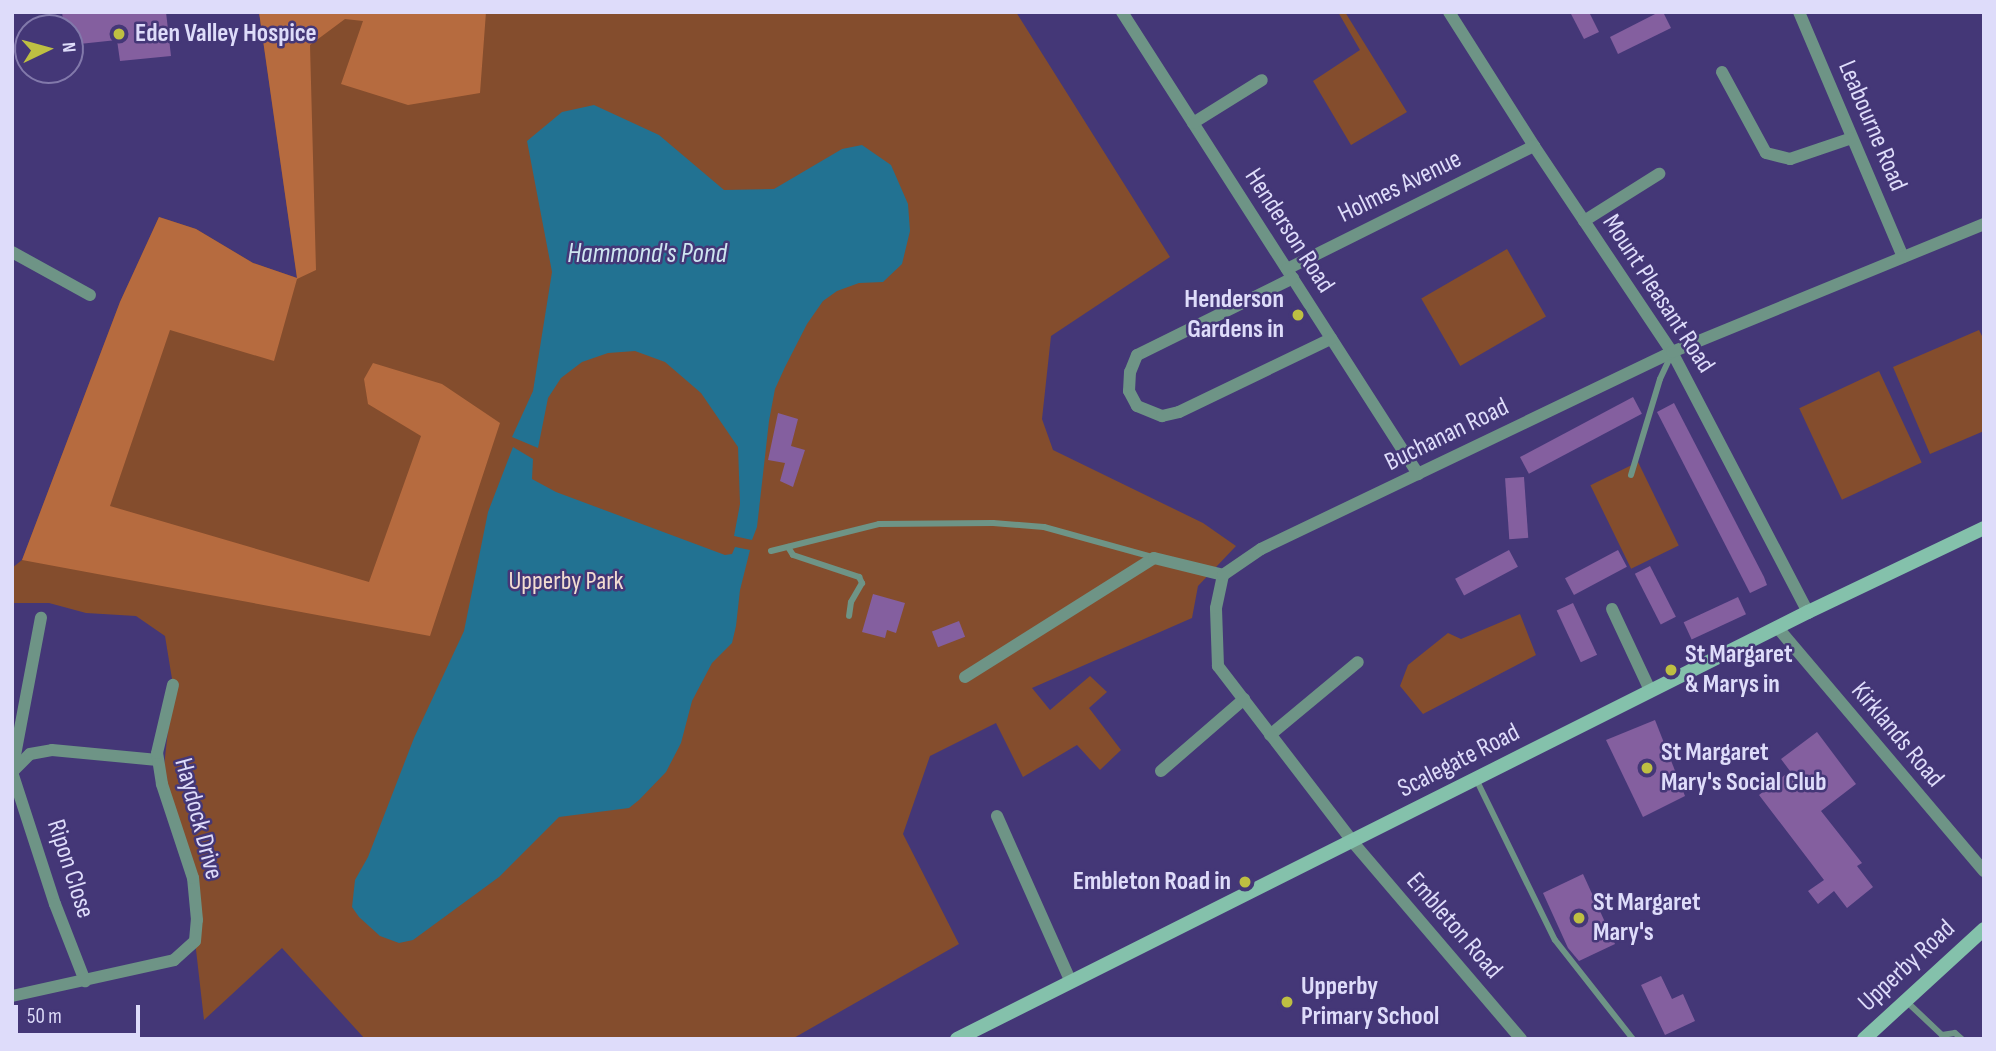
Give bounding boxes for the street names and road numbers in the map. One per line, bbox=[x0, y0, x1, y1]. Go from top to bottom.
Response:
street label: Leabourne Road bbox=[1831, 56, 1913, 196]
street label: Holmes Avenue bbox=[1333, 144, 1467, 230]
street label: Henderson Road bbox=[1237, 163, 1341, 299]
street label: Mount Pleasant Road bbox=[1595, 209, 1721, 379]
street label: Buchanan Road bbox=[1380, 392, 1514, 478]
street label: Kirklands Road bbox=[1844, 676, 1950, 794]
street label: Scalegate Road bbox=[1393, 717, 1525, 805]
street label: Haydock Drive bbox=[167, 755, 229, 883]
street label: Ripon Close bbox=[39, 816, 101, 922]
street label: Embleton Road bbox=[1399, 867, 1509, 985]
street label: Upperby Road bbox=[1852, 914, 1962, 1018]

